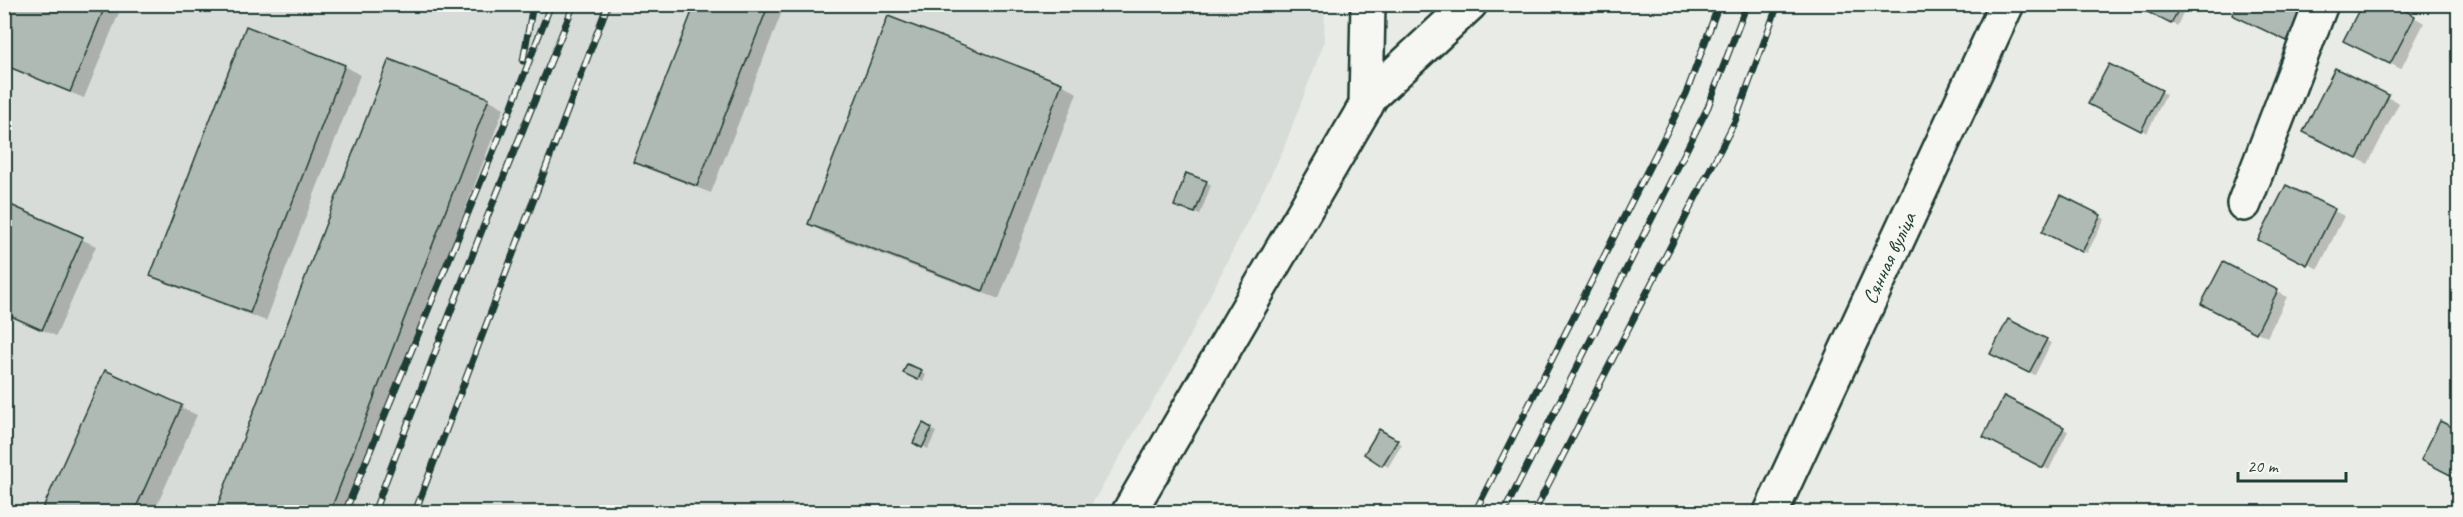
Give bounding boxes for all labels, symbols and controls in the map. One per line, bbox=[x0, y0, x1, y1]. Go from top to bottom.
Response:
street label: Сянная вуліца bbox=[1856, 206, 1922, 308]
scale bar bbox=[2238, 445, 2346, 483]
text: 20 m bbox=[2247, 455, 2280, 477]

